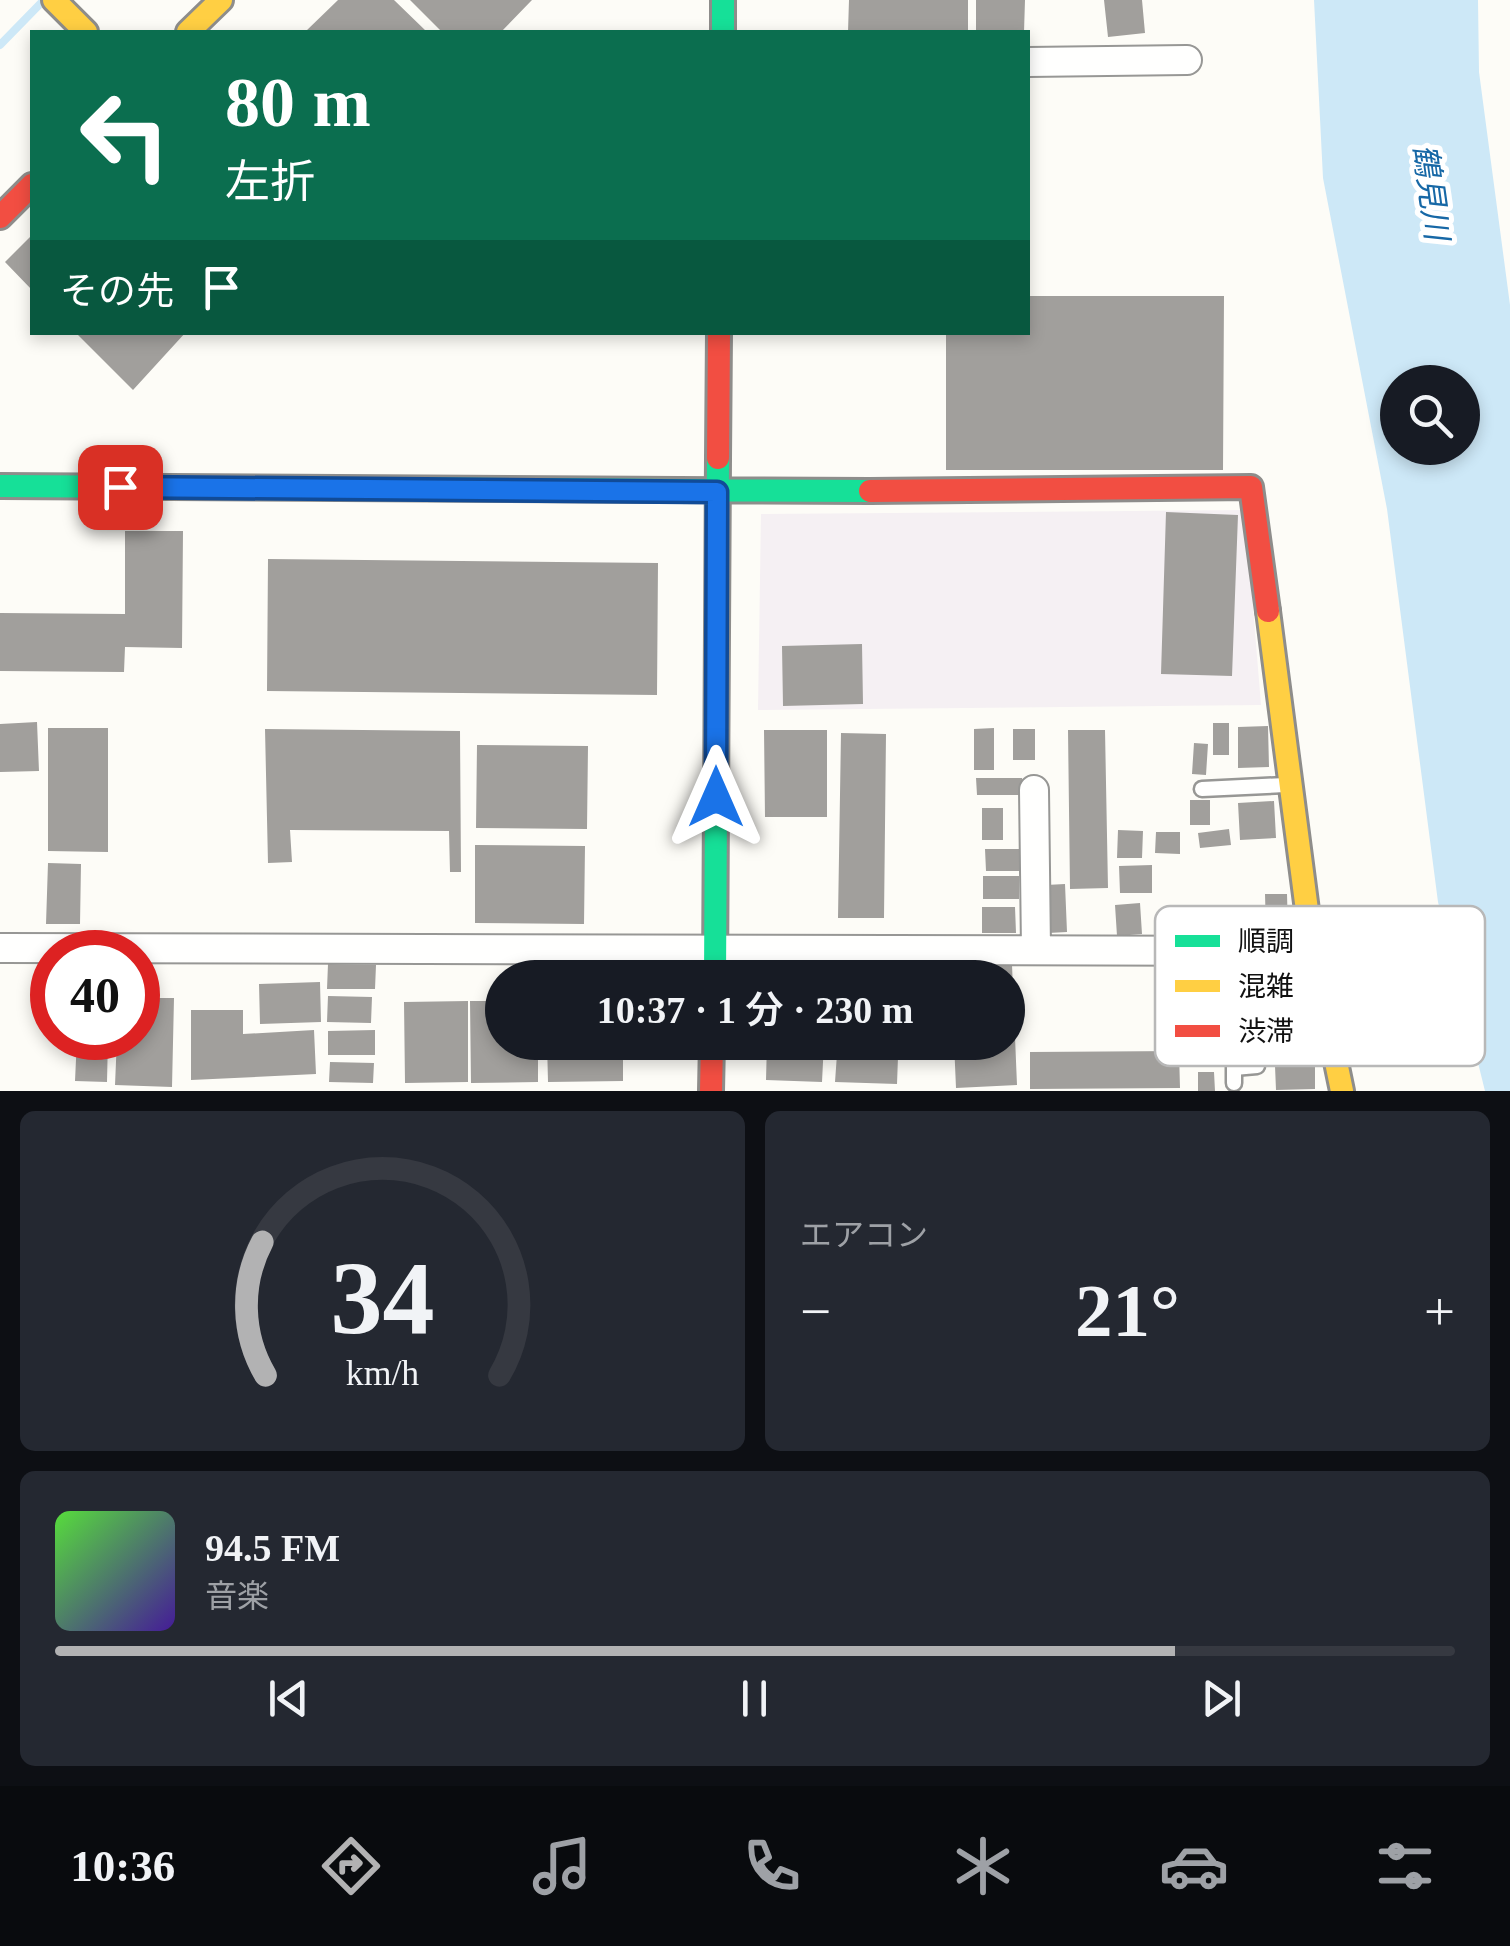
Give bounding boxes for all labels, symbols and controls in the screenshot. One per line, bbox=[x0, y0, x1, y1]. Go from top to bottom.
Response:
text: 80 m bbox=[225, 64, 371, 141]
icon: left bbox=[60, 70, 190, 200]
water label: 鶴見川 bbox=[1406, 142, 1456, 245]
text: 左折 bbox=[225, 157, 315, 207]
icon: arrive bbox=[194, 260, 249, 315]
text: その先 bbox=[60, 270, 174, 312]
map controls bbox=[1380, 365, 1480, 465]
button: search bbox=[1380, 365, 1480, 465]
pin bbox=[78, 445, 163, 530]
icon: arrive bbox=[93, 460, 148, 515]
position arrow bbox=[664, 745, 768, 849]
legend bbox=[1155, 906, 1485, 1066]
text: 順調 bbox=[1238, 926, 1294, 957]
speed limit sign: 40 bbox=[30, 930, 160, 1060]
text: 混雑 bbox=[1238, 971, 1294, 1002]
text: 10:37 · 1 分 · 230 m bbox=[597, 989, 913, 1031]
text: 渋滞 bbox=[1238, 1016, 1294, 1047]
text: エアコン bbox=[800, 1217, 928, 1253]
text: 34 bbox=[331, 1240, 435, 1355]
text: 21° bbox=[1075, 1269, 1180, 1352]
text: − bbox=[800, 1281, 831, 1342]
text: + bbox=[1424, 1281, 1455, 1342]
text: km/h bbox=[346, 1353, 419, 1393]
text: 94.5 FM bbox=[205, 1527, 340, 1569]
text: 音楽 bbox=[205, 1578, 269, 1614]
icon: previous bbox=[261, 1671, 316, 1726]
icon: pause bbox=[727, 1671, 782, 1726]
icon: next bbox=[1194, 1671, 1249, 1726]
icon: directions bbox=[316, 1831, 386, 1901]
icon: music bbox=[527, 1831, 597, 1901]
icon: phone bbox=[737, 1831, 807, 1901]
icon: climate bbox=[948, 1831, 1018, 1901]
icon: car bbox=[1159, 1831, 1229, 1901]
icon: filters bbox=[1370, 1831, 1440, 1901]
text: 10:36 bbox=[70, 1841, 175, 1891]

